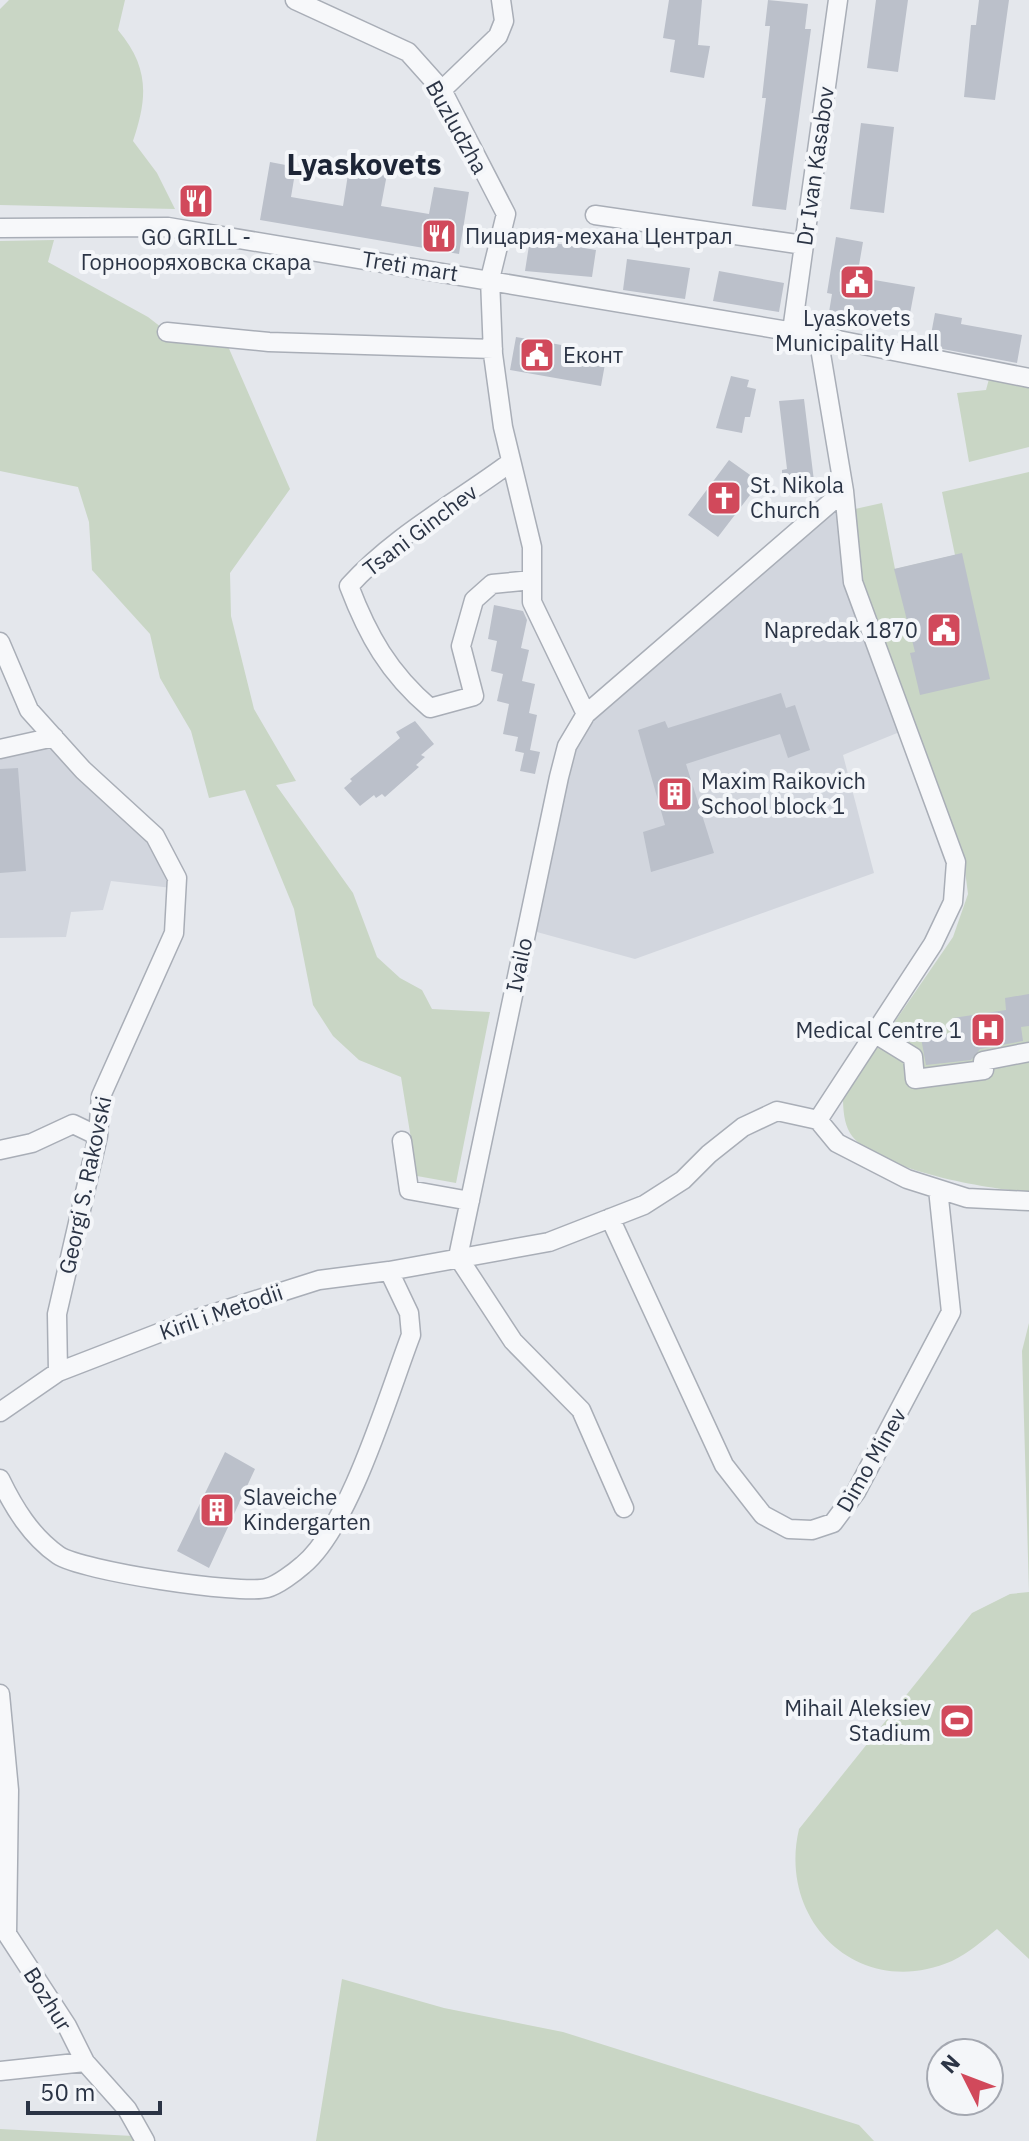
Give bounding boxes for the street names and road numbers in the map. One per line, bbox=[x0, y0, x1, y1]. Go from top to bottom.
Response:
street label: Buzludzha bbox=[420, 75, 495, 179]
street label: Dr Ivan Kasabov bbox=[789, 84, 840, 247]
street label: Treti mart bbox=[360, 244, 460, 287]
street label: Tsani Ginchev bbox=[357, 477, 483, 582]
street label: Ivailo bbox=[499, 935, 538, 995]
street label: Georgi S. Rakovski bbox=[51, 1093, 118, 1277]
street label: Kiril i Metodii bbox=[155, 1277, 286, 1346]
street label: Dimo Minev bbox=[829, 1402, 912, 1517]
street label: Bozhur bbox=[18, 1961, 79, 2036]

